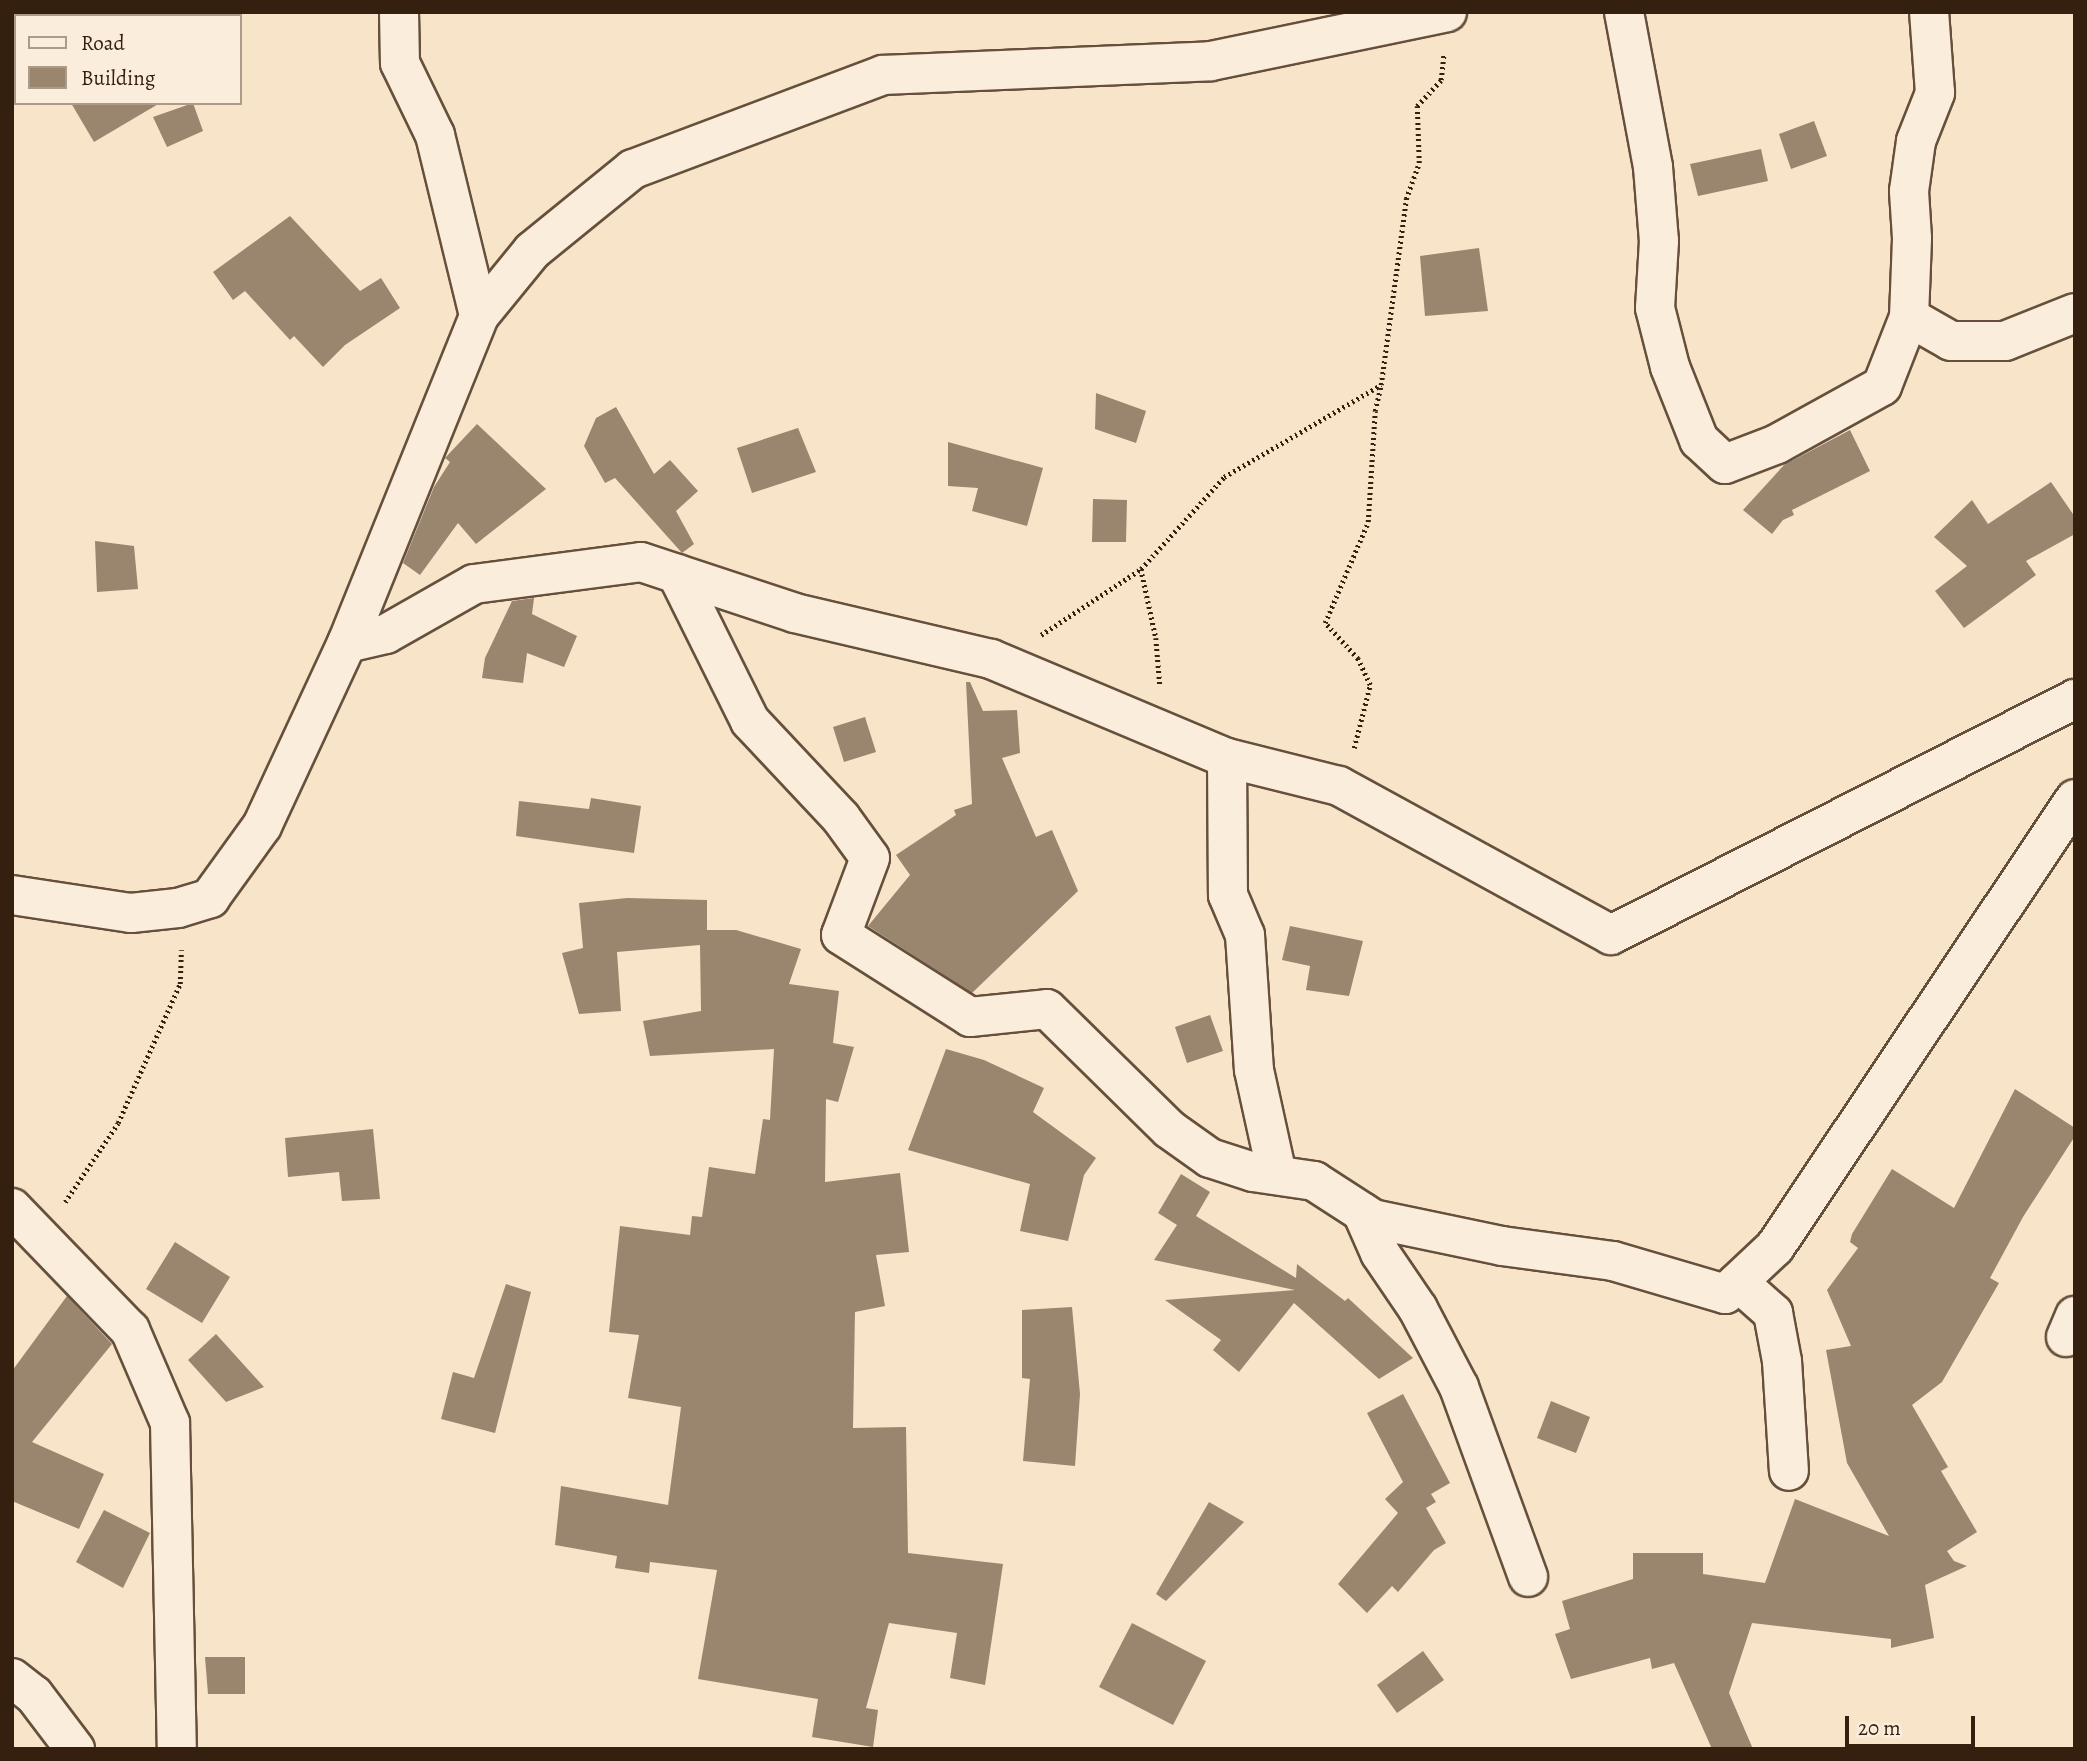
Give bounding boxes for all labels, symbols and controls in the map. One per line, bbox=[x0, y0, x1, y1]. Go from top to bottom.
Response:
legend bbox=[14, 14, 242, 105]
text: Road bbox=[81, 29, 125, 57]
text: Building bbox=[81, 64, 155, 92]
scale bar bbox=[1849, 1702, 1979, 1746]
text: 20 m bbox=[1858, 1714, 1901, 1742]

